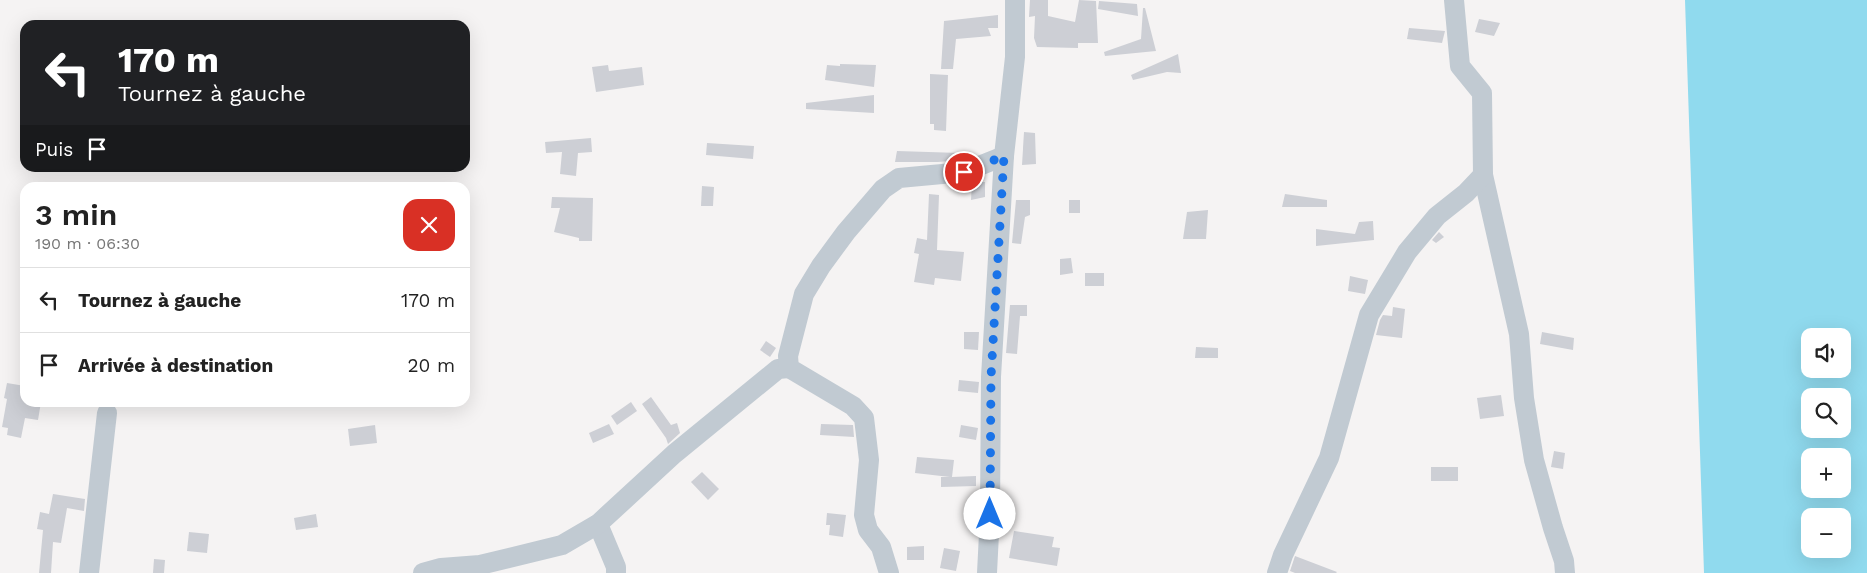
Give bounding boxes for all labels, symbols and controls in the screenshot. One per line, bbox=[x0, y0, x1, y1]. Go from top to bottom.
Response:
text: 170 m bbox=[118, 39, 219, 81]
icon: left bbox=[35, 40, 100, 105]
text: Tournez à gauche bbox=[118, 81, 306, 106]
icon: arrive bbox=[83, 135, 111, 163]
text: Puis bbox=[35, 138, 73, 161]
pin bbox=[943, 151, 985, 193]
icon: arrive bbox=[950, 158, 978, 186]
text: 3 min bbox=[35, 197, 117, 232]
button: close bbox=[403, 199, 455, 251]
text: 190 m · 06:30 bbox=[35, 234, 140, 253]
icon: left bbox=[35, 286, 63, 314]
text: Tournez à gauche bbox=[78, 289, 241, 312]
text: 170 m bbox=[401, 289, 455, 312]
map controls bbox=[1801, 328, 1851, 558]
button: sound bbox=[1801, 328, 1851, 378]
icon: arrive bbox=[35, 351, 63, 379]
text: Arrivée à destination bbox=[78, 354, 273, 377]
text: 20 m bbox=[408, 354, 455, 377]
button: search bbox=[1801, 388, 1851, 438]
button: + bbox=[1801, 448, 1851, 498]
position arrow bbox=[963, 487, 1015, 539]
button: − bbox=[1801, 508, 1851, 558]

